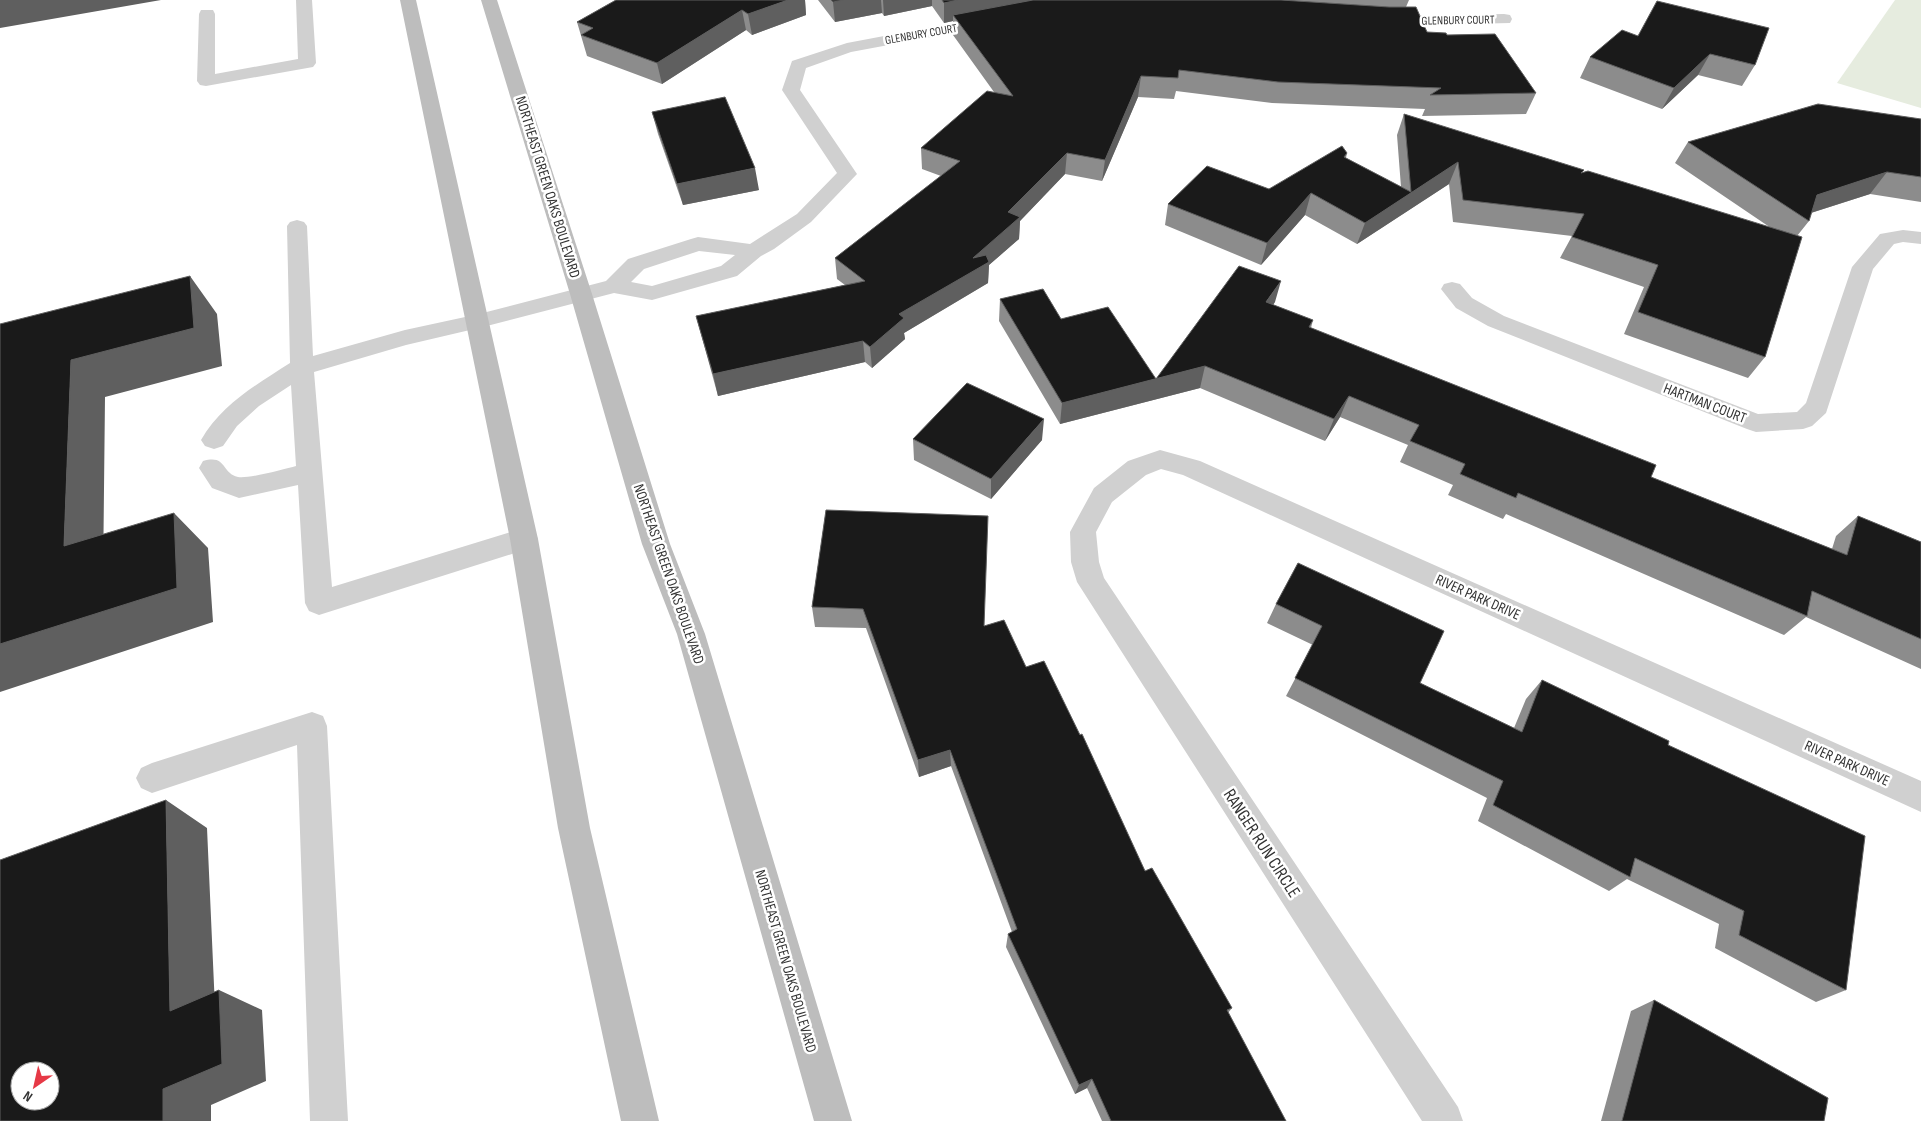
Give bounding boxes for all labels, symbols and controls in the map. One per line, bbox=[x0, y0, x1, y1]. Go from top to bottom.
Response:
street label: GLENBURY COURT bbox=[1421, 12, 1495, 29]
street label: GLENBURY COURT bbox=[884, 21, 958, 48]
street label: NORTHEAST GREEN OAKS BOULEVARD bbox=[511, 94, 584, 280]
street label: HARTMAN COURT bbox=[1661, 379, 1749, 428]
street label: NORTHEAST GREEN OAKS BOULEVARD bbox=[629, 482, 708, 667]
street label: RIVER PARK DRIVE bbox=[1432, 570, 1523, 625]
street label: RIVER PARK DRIVE bbox=[1801, 736, 1892, 791]
street label: RANGER RUN CIRCLE bbox=[1219, 785, 1304, 901]
street label: NORTHEAST GREEN OAKS BOULEVARD bbox=[750, 868, 821, 1055]
north arrow bbox=[10, 1061, 60, 1111]
text: N bbox=[20, 1087, 36, 1106]

